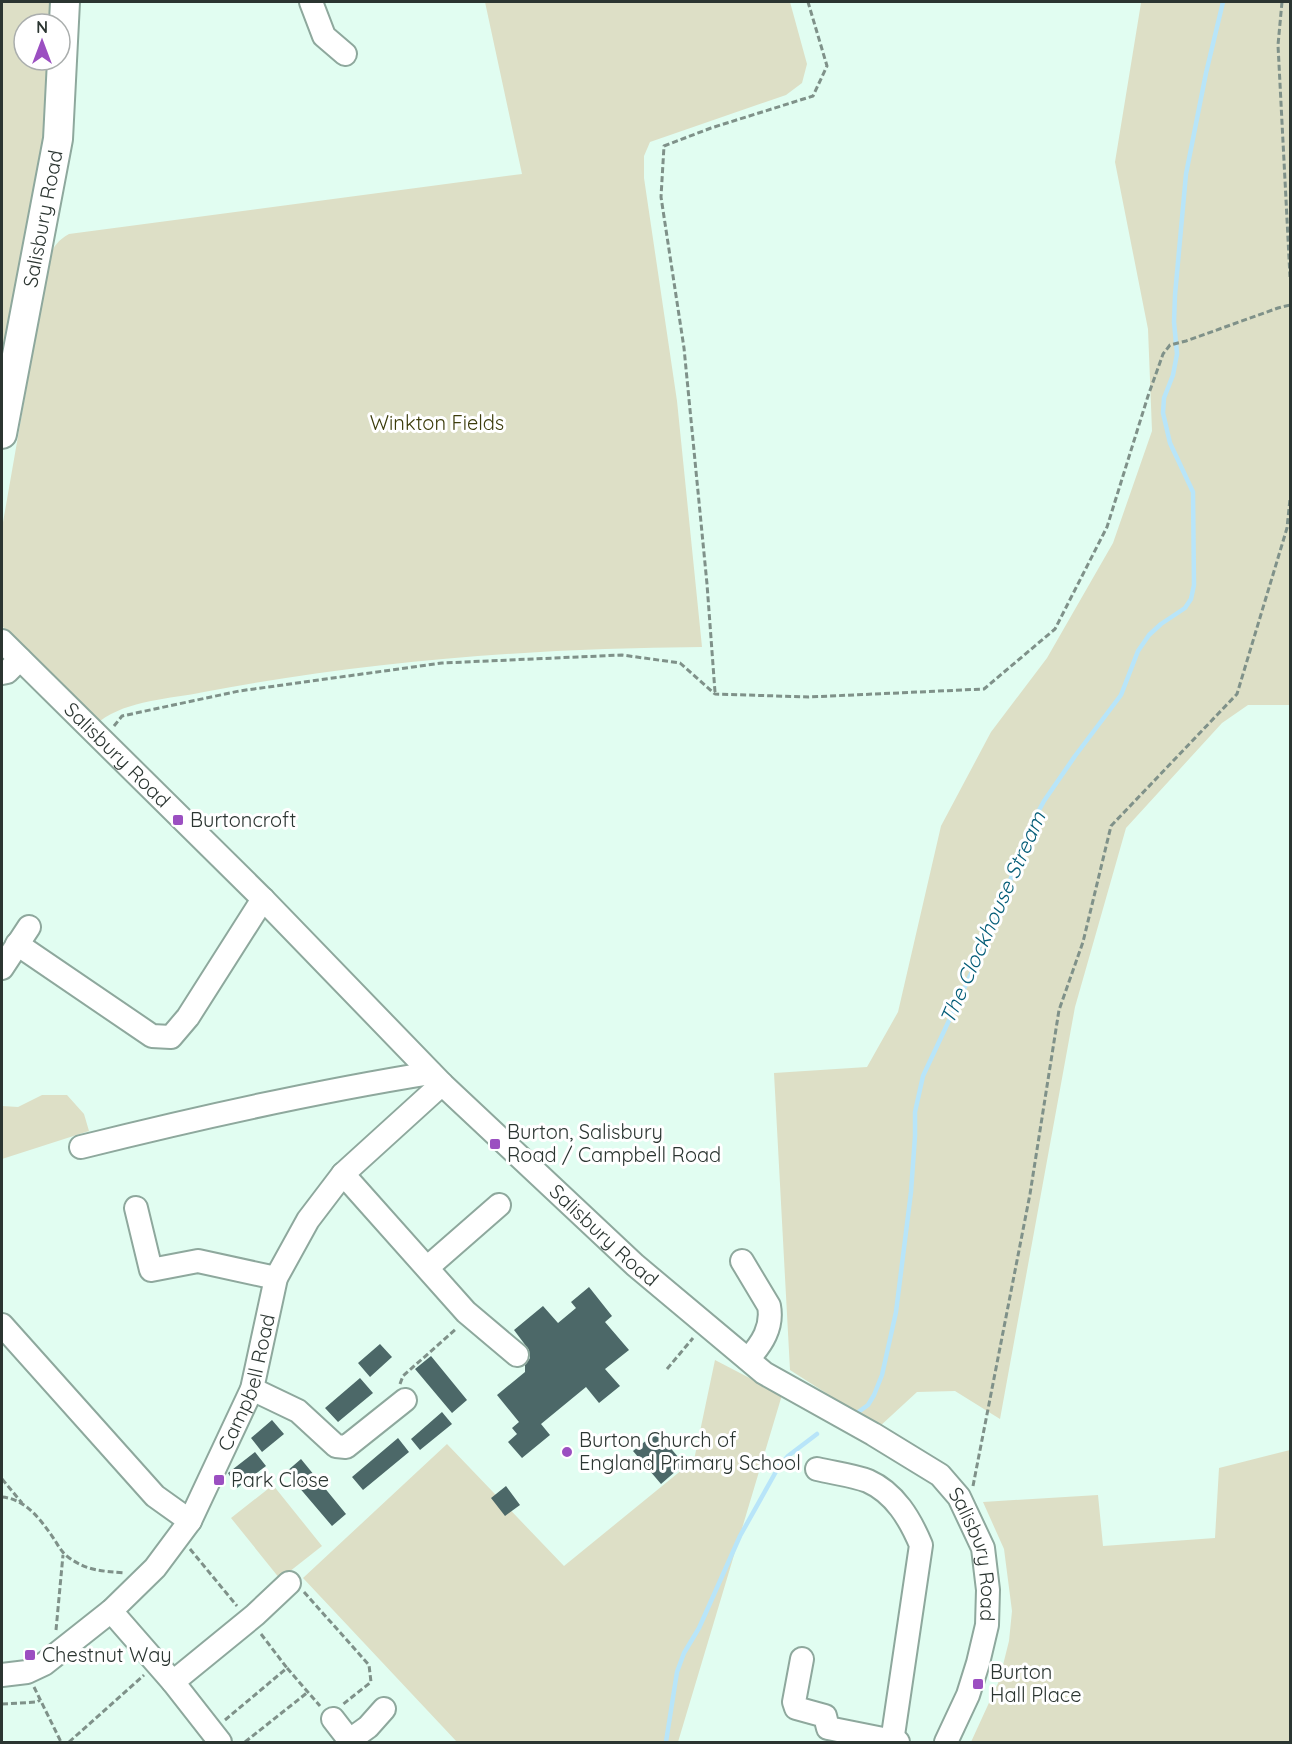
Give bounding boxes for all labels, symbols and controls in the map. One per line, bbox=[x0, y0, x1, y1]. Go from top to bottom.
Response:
north arrow bbox=[12, 12, 72, 72]
text: N bbox=[36, 17, 48, 37]
street label: Salisbury Road bbox=[17, 148, 68, 290]
park label: Winkton Fields bbox=[370, 410, 504, 435]
street label: Salisbury Road bbox=[59, 697, 176, 812]
place label: Burtoncroft bbox=[190, 807, 296, 832]
water label: The Clockhouse Stream bbox=[934, 807, 1051, 1028]
marker: Burtoncroft bbox=[171, 813, 185, 827]
place label: Burton, Salisbury Road / Campbell Road bbox=[507, 1119, 721, 1167]
marker: Burton, Salisbury Road / Campbell Road bbox=[488, 1137, 502, 1151]
street label: Salisbury Road bbox=[545, 1178, 664, 1291]
street label: Campbell Road bbox=[212, 1312, 280, 1455]
place label: Burton Church of England Primary School bbox=[579, 1427, 801, 1475]
marker: Burton Church of England Primary School bbox=[560, 1445, 574, 1459]
place label: Park Close bbox=[231, 1467, 329, 1492]
marker: Park Close bbox=[212, 1473, 226, 1487]
street label: Salisbury Road bbox=[944, 1481, 1001, 1622]
place label: Chestnut Way bbox=[42, 1642, 172, 1667]
marker: Chestnut Way bbox=[23, 1648, 37, 1662]
place label: Burton Hall Place bbox=[990, 1659, 1081, 1707]
marker: Burton Hall Place bbox=[971, 1677, 985, 1691]

